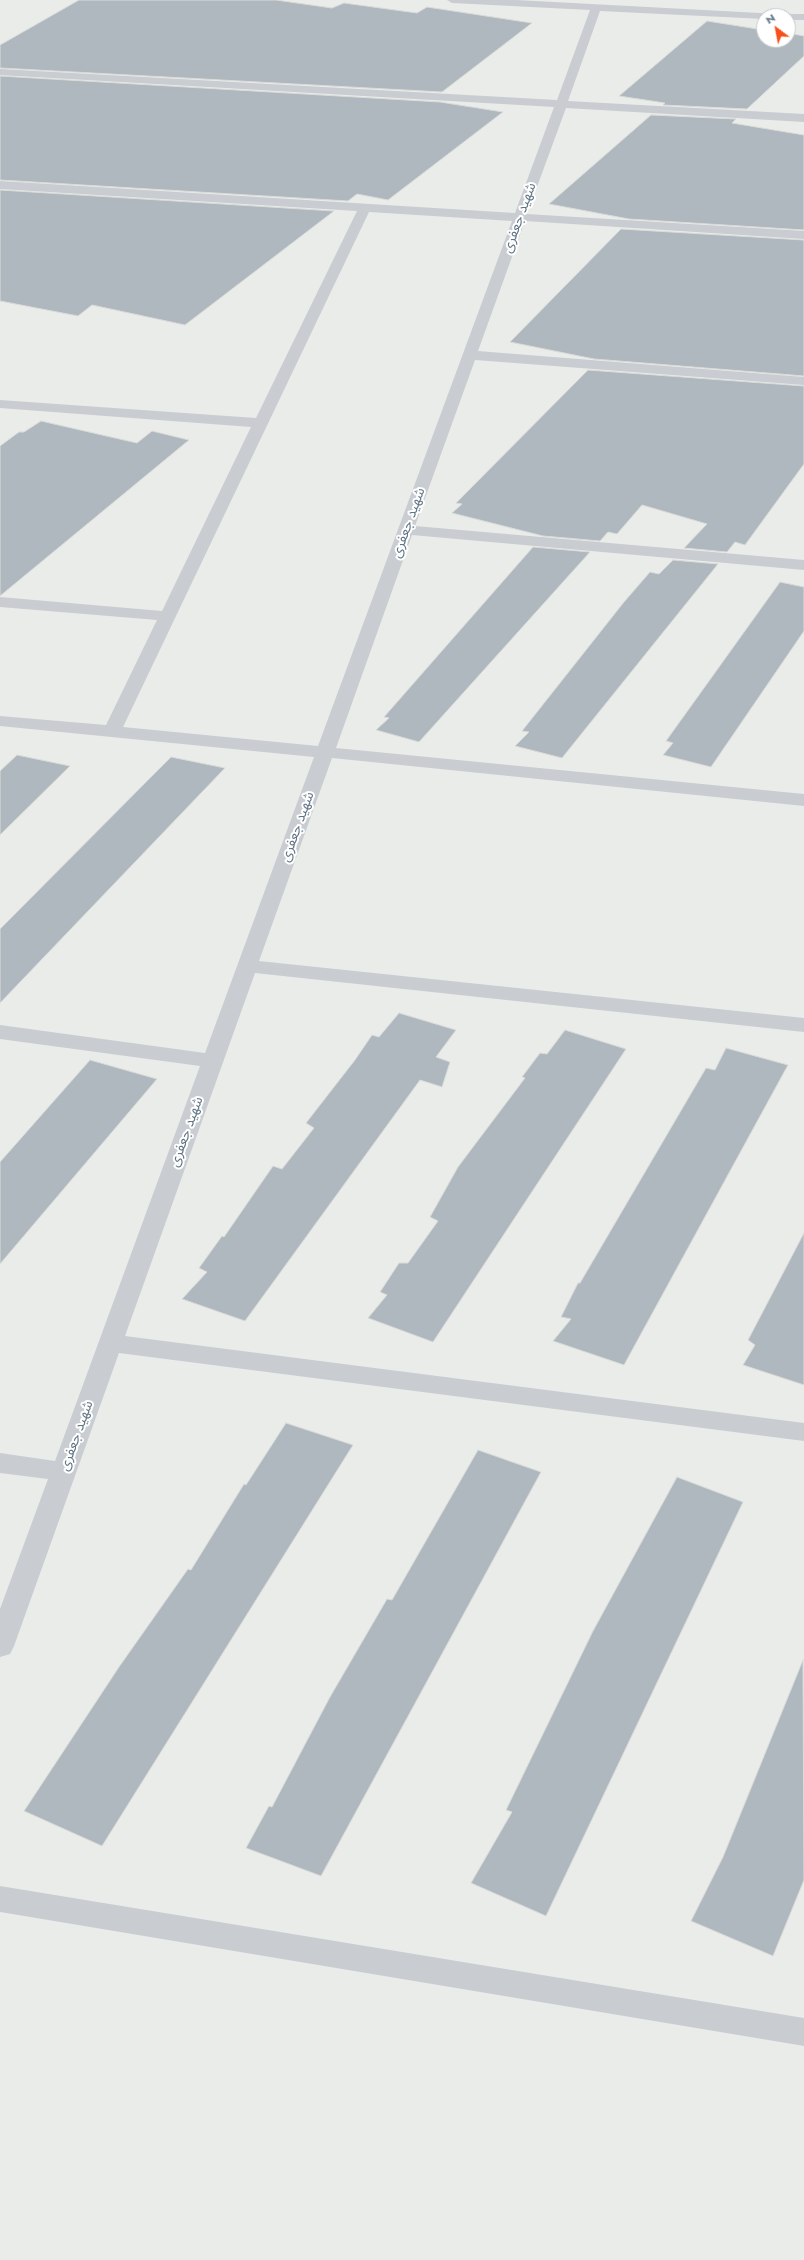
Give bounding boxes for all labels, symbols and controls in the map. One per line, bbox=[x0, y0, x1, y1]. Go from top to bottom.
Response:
north arrow bbox=[756, 8, 796, 48]
text: N bbox=[762, 10, 778, 28]
street label: شهید جعفری bbox=[500, 181, 540, 255]
street label: شهید جعفری bbox=[389, 486, 429, 560]
street label: شهید جعفری bbox=[278, 790, 318, 864]
street label: شهید جعفری bbox=[167, 1095, 207, 1169]
street label: شهید جعفری bbox=[57, 1399, 97, 1473]

